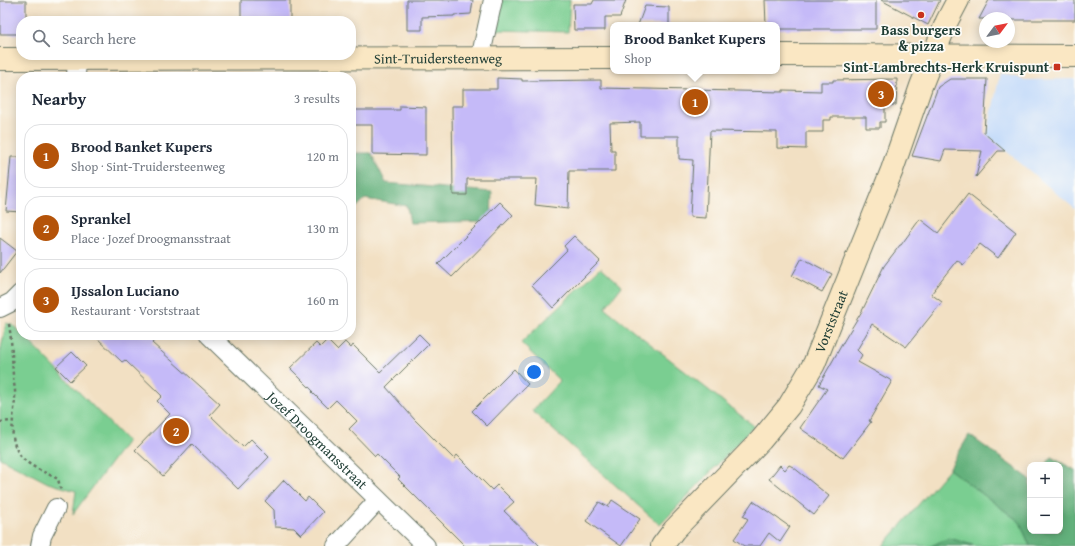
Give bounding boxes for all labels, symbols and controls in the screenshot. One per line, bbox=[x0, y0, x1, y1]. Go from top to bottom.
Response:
marker: Bass burgers & pizza bbox=[916, 10, 926, 20]
north arrow bbox=[979, 12, 1015, 48]
search box bbox=[16, 16, 356, 60]
place label: Bass burgers & pizza bbox=[881, 20, 961, 56]
popup bbox=[610, 22, 780, 74]
icon: search bbox=[30, 27, 52, 49]
text: Search here bbox=[62, 28, 136, 49]
text: Brood Banket Kupers bbox=[624, 28, 766, 49]
street label: Sint-Truidersteenweg bbox=[374, 48, 502, 68]
text: Shop bbox=[624, 49, 652, 68]
place label: Sint-Lambrechts-Herk Kruispunt bbox=[843, 57, 1050, 77]
marker: Sint-Lambrechts-Herk Kruispunt bbox=[1052, 62, 1062, 72]
pin: 3 bbox=[868, 79, 894, 109]
text: Nearby bbox=[32, 86, 86, 111]
pin: 1 bbox=[682, 87, 708, 117]
text: 3 results bbox=[294, 89, 340, 108]
text: Brood Banket Kupers bbox=[71, 136, 213, 157]
text: 1 bbox=[43, 147, 49, 166]
text: 120 m bbox=[307, 147, 339, 166]
text: Shop · Sint-Truidersteenweg bbox=[71, 157, 225, 176]
text: Sprankel bbox=[71, 208, 131, 229]
text: 2 bbox=[43, 219, 49, 238]
text: 130 m bbox=[307, 219, 339, 238]
text: Place · Jozef Droogmansstraat bbox=[71, 229, 231, 248]
text: IJssalon Luciano bbox=[71, 280, 179, 301]
street label: Vorststraat bbox=[810, 287, 853, 356]
text: 3 bbox=[43, 291, 49, 310]
text: 160 m bbox=[307, 291, 339, 310]
text: Restaurant · Vorststraat bbox=[71, 301, 200, 320]
your location bbox=[524, 362, 544, 382]
street label: Jozef Droogmansstraat bbox=[261, 385, 372, 494]
pin: 2 bbox=[163, 416, 189, 446]
map controls bbox=[1027, 462, 1063, 534]
button: + bbox=[1027, 462, 1063, 498]
button: − bbox=[1027, 498, 1063, 534]

